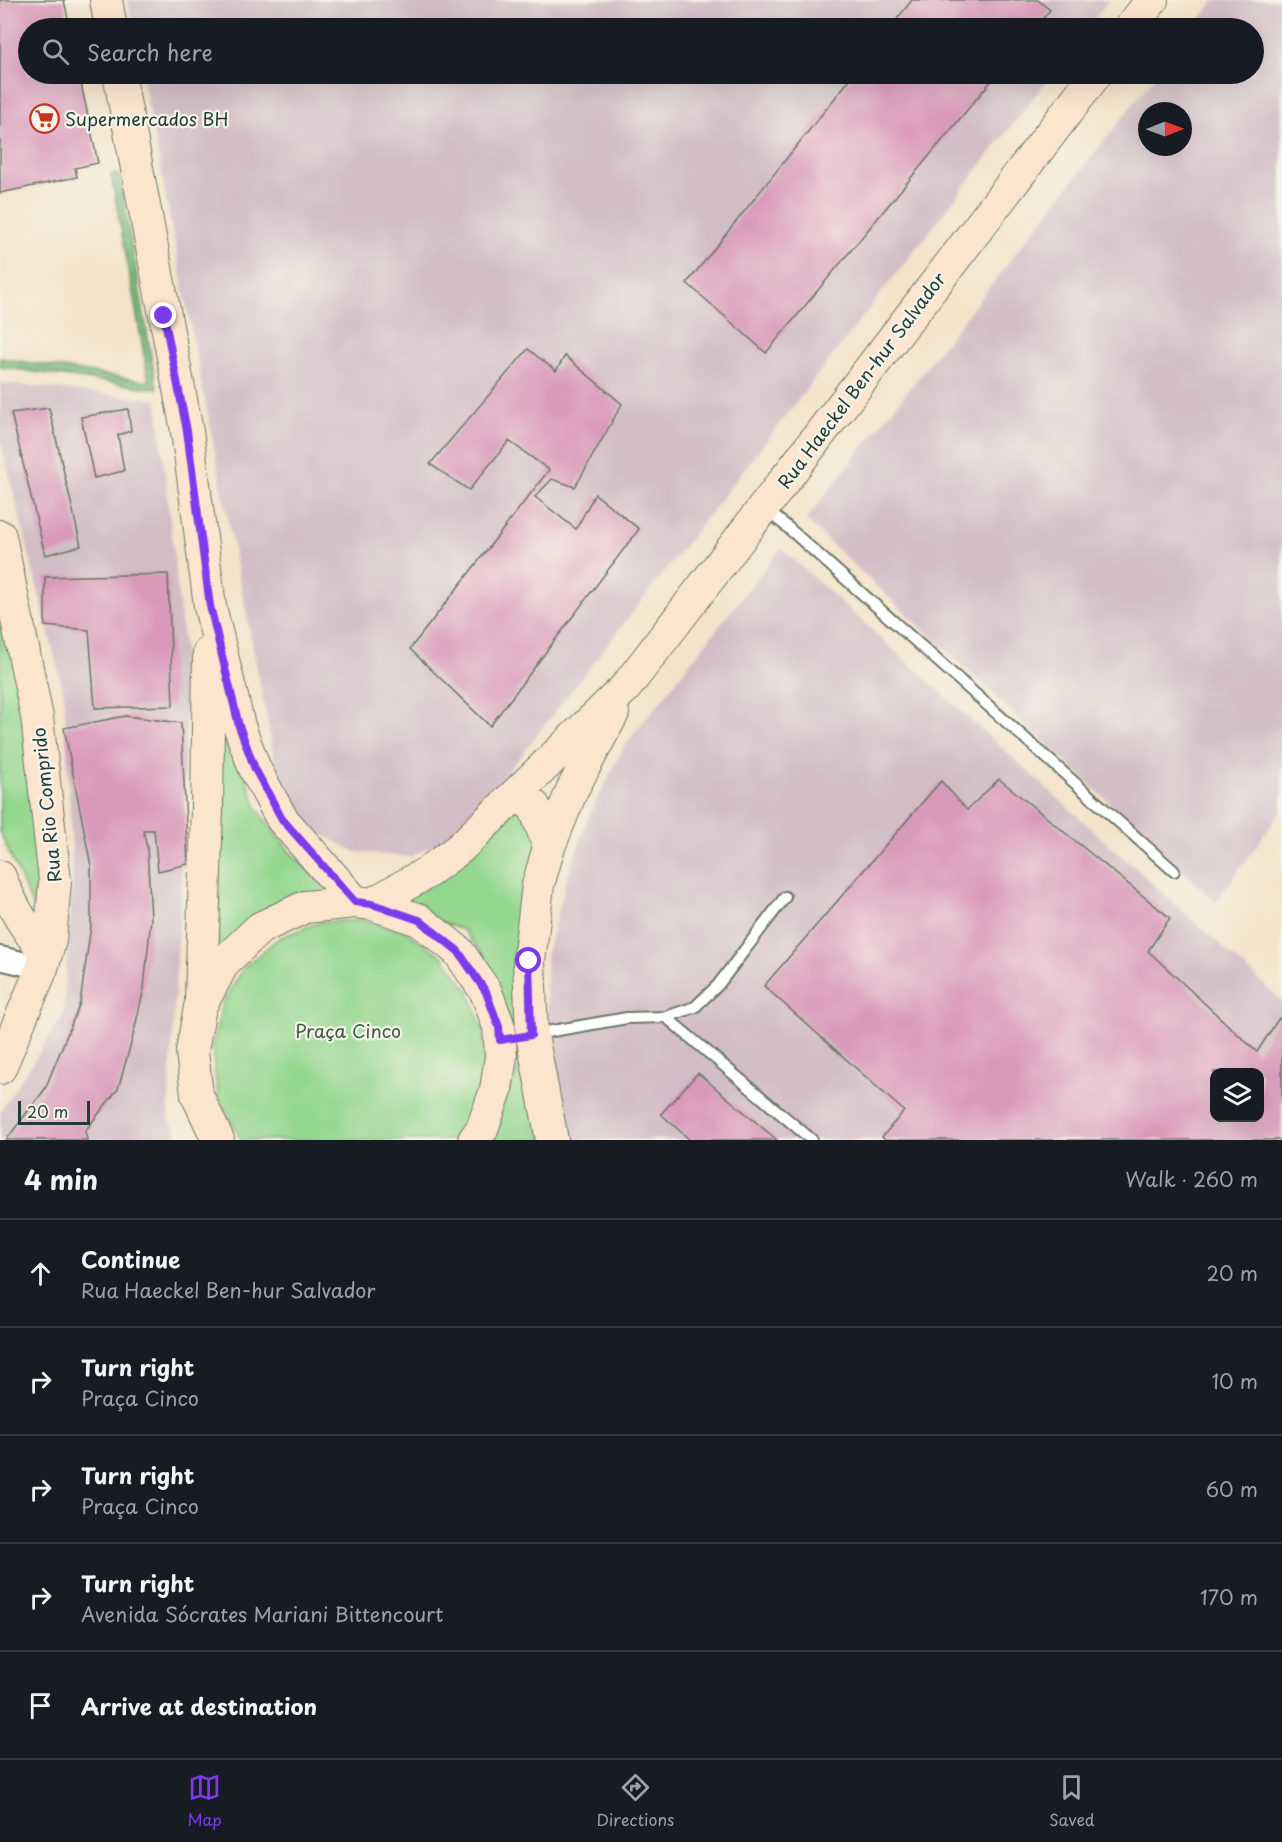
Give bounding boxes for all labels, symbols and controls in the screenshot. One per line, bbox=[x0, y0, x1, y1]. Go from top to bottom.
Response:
search box bbox=[18, 18, 1264, 84]
icon: search bbox=[39, 35, 72, 68]
text: Search here bbox=[87, 35, 213, 68]
supermarket icon: Supermercados BH bbox=[28, 102, 60, 134]
north arrow bbox=[1138, 102, 1192, 156]
place label: Supermercados BH bbox=[65, 105, 229, 132]
street label: Rua Haeckel Ben-hur Salvador bbox=[770, 265, 952, 494]
route end bbox=[150, 302, 176, 328]
street label: Rua Rio Comprido bbox=[24, 726, 68, 884]
route start bbox=[515, 947, 541, 973]
park label: Praça Cinco bbox=[295, 1017, 401, 1044]
map controls bbox=[1210, 1068, 1264, 1122]
button: layers bbox=[1210, 1068, 1264, 1122]
scale bar bbox=[18, 1098, 90, 1126]
text: 20 m bbox=[27, 1099, 68, 1123]
text: 4 min bbox=[24, 1160, 98, 1199]
text: Walk · 260 m bbox=[1125, 1164, 1258, 1194]
text: Continue bbox=[81, 1242, 180, 1275]
icon: ahead bbox=[24, 1257, 57, 1290]
text: 20 m bbox=[1206, 1258, 1258, 1288]
text: Rua Haeckel Ben-hur Salvador bbox=[81, 1275, 375, 1305]
text: Turn right bbox=[81, 1350, 194, 1383]
icon: right bbox=[24, 1365, 57, 1398]
text: 10 m bbox=[1211, 1366, 1258, 1396]
text: Praça Cinco bbox=[81, 1383, 199, 1413]
text: Turn right bbox=[81, 1458, 194, 1491]
icon: right bbox=[24, 1473, 57, 1506]
text: 60 m bbox=[1206, 1474, 1258, 1504]
text: Praça Cinco bbox=[81, 1491, 199, 1521]
text: Turn right bbox=[81, 1566, 194, 1599]
icon: right bbox=[24, 1581, 57, 1614]
text: 170 m bbox=[1200, 1582, 1258, 1612]
text: Avenida Sócrates Mariani Bittencourt bbox=[81, 1599, 443, 1629]
icon: arrive bbox=[24, 1689, 57, 1722]
text: Arrive at destination bbox=[81, 1689, 317, 1722]
tab: Map bbox=[187, 1771, 222, 1831]
tab: Directions bbox=[596, 1771, 674, 1831]
tab: Saved bbox=[1049, 1771, 1095, 1831]

